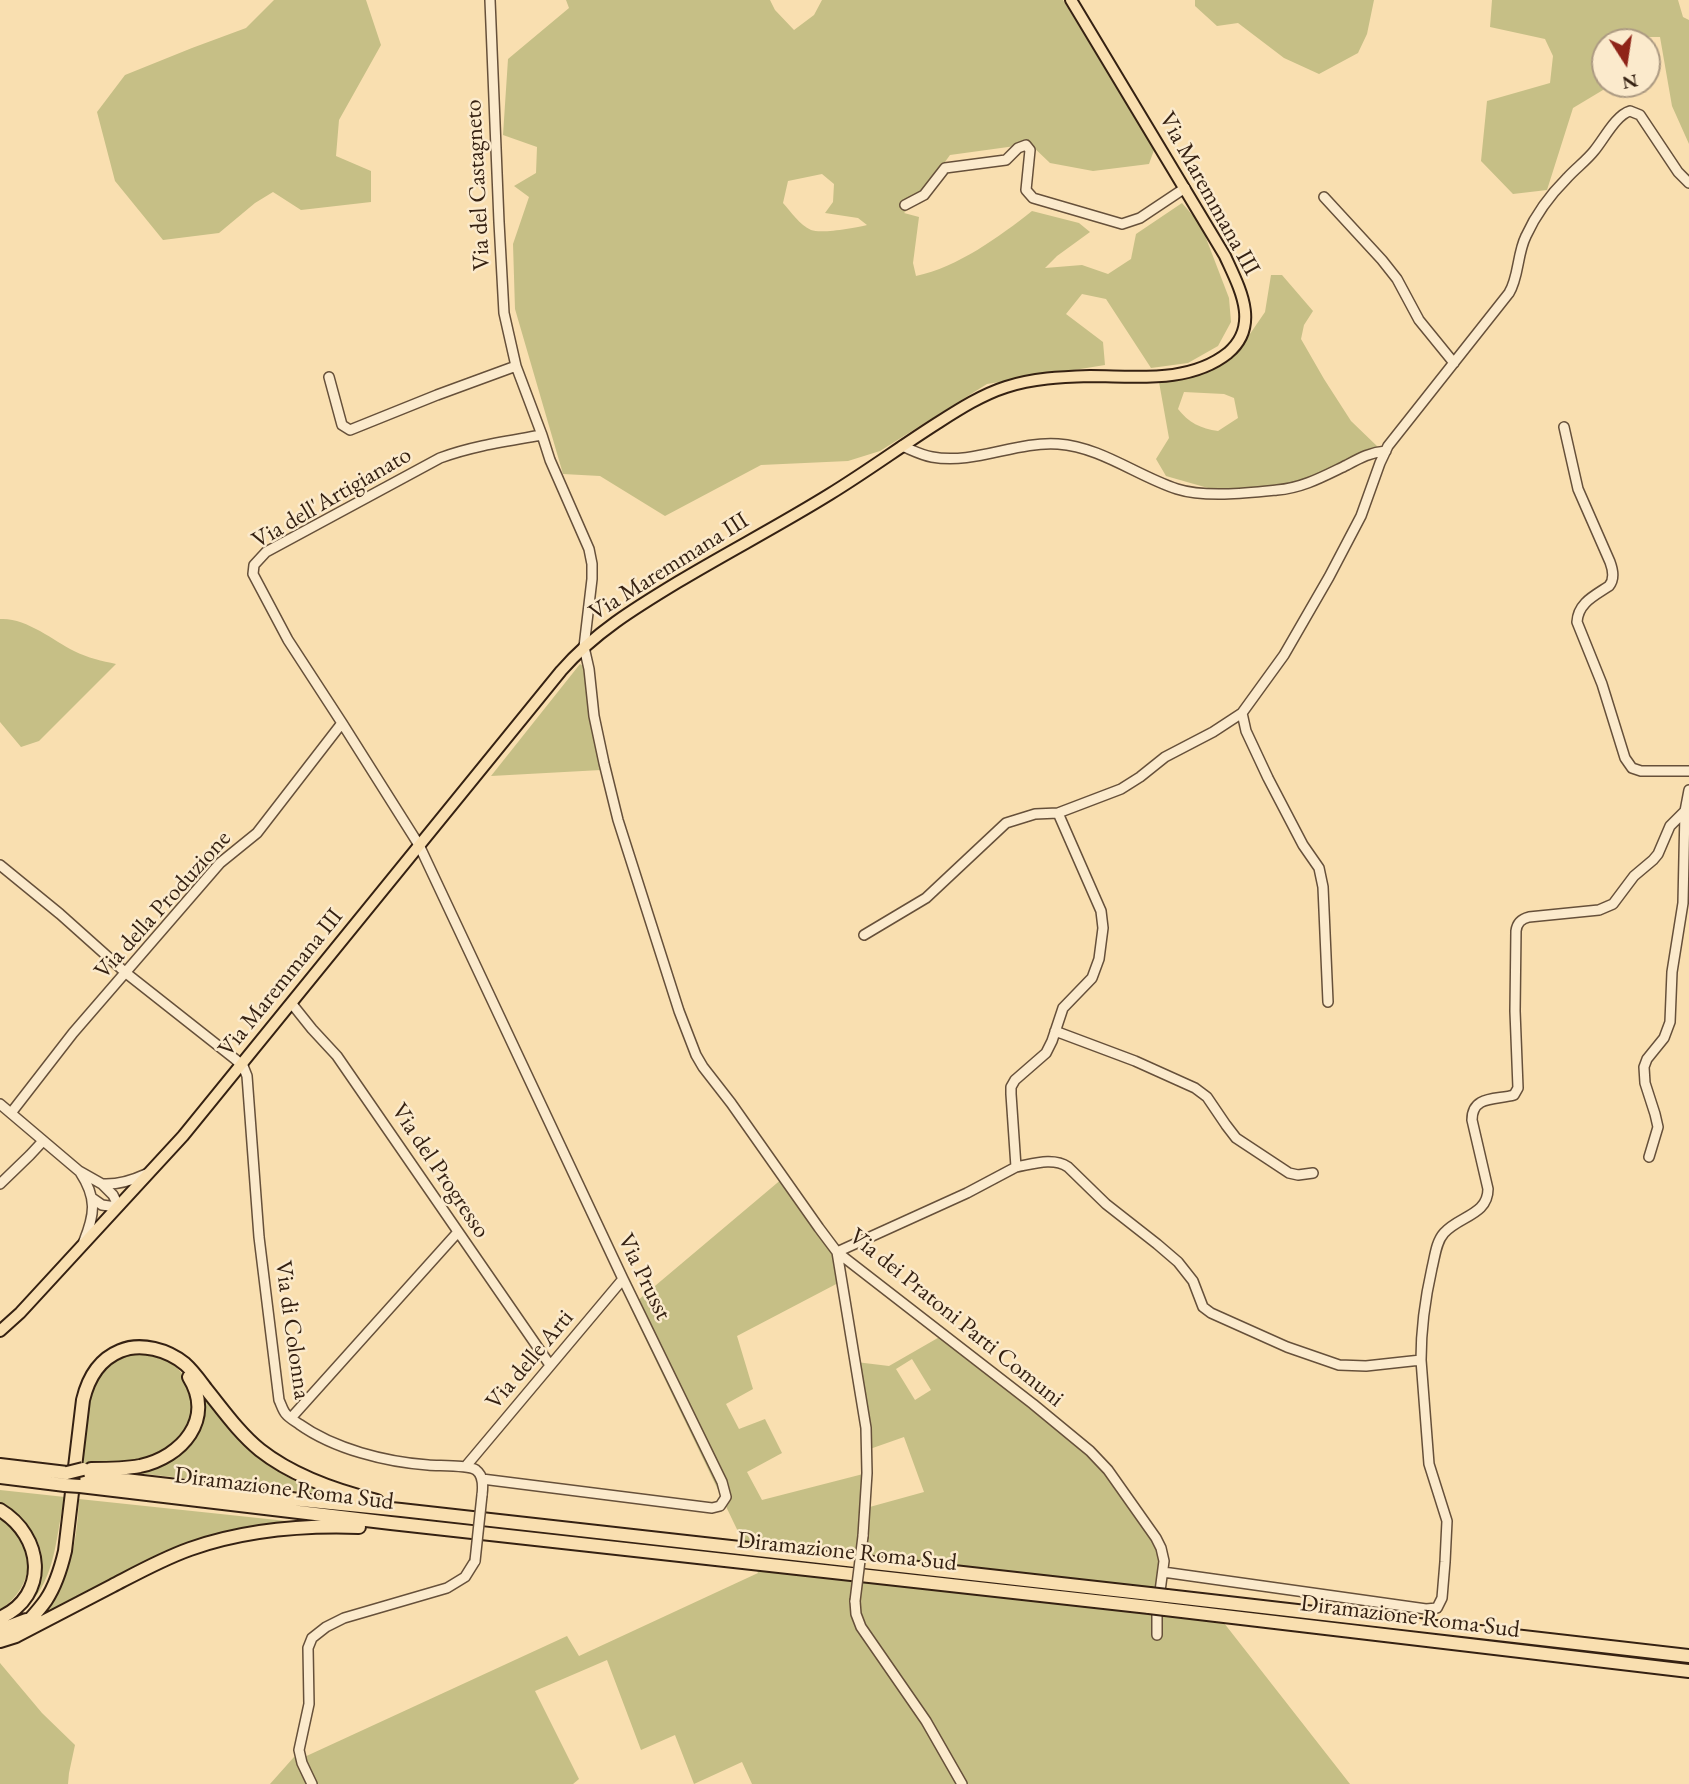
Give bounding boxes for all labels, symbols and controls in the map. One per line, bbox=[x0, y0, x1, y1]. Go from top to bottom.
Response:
north arrow bbox=[1591, 28, 1661, 98]
text: N bbox=[1620, 68, 1640, 96]
street label: Via del Castagneto bbox=[459, 99, 497, 271]
street label: Via Maremmana III bbox=[1152, 107, 1266, 281]
street label: Via dell'Artigianato bbox=[247, 441, 417, 555]
street label: Via Maremmana III bbox=[584, 506, 754, 628]
street label: Via della Produzione bbox=[89, 825, 237, 985]
street label: Via Maremmana III bbox=[212, 903, 350, 1063]
street label: Via del Progresso bbox=[384, 1098, 496, 1244]
street label: Via dei Pratoni Parti Comuni bbox=[843, 1222, 1069, 1414]
street label: Via Prusst bbox=[611, 1229, 677, 1325]
street label: Via di Colonna bbox=[268, 1259, 316, 1401]
street label: Via delle Arti bbox=[480, 1304, 580, 1416]
street label: Diramazione Roma Sud bbox=[173, 1461, 395, 1517]
street label: Diramazione Roma Sud bbox=[736, 1526, 958, 1578]
street label: Diramazione Roma Sud bbox=[1299, 1589, 1521, 1645]

